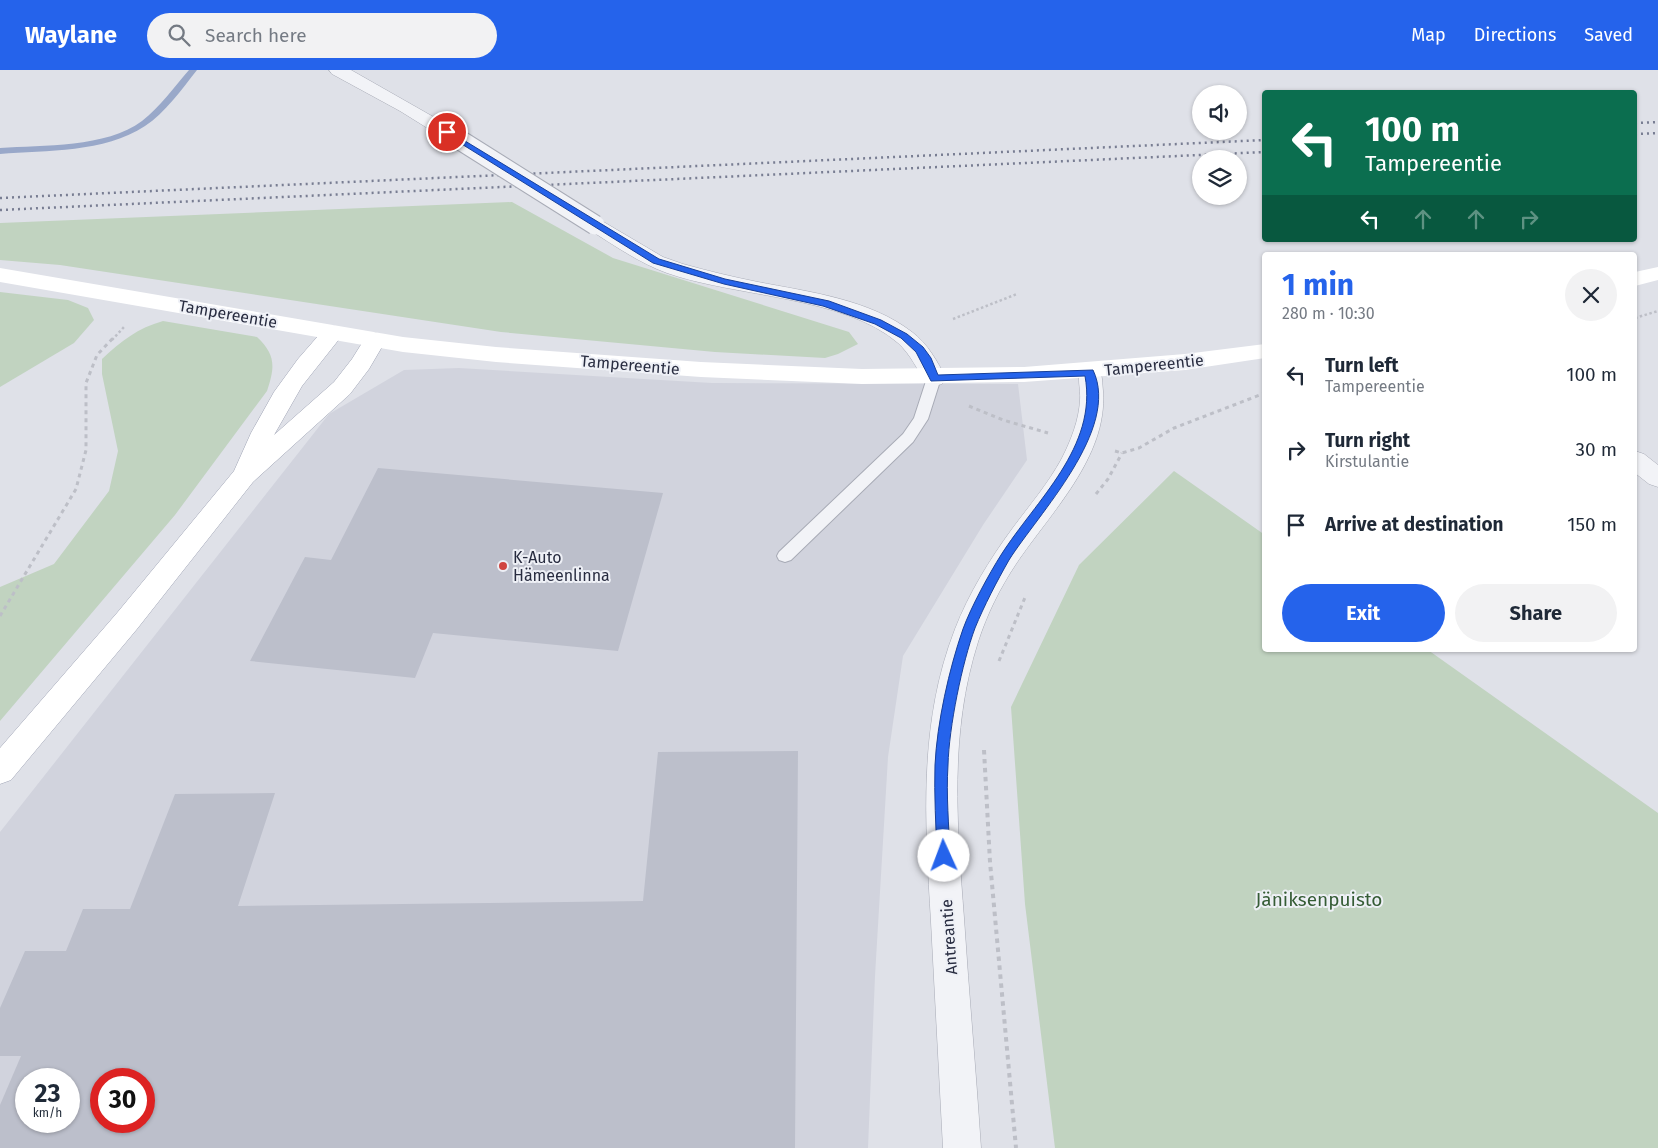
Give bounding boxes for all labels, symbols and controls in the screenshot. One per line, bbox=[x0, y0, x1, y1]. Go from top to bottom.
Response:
search box bbox=[147, 13, 497, 58]
text: Waylane bbox=[25, 21, 117, 49]
icon: search bbox=[165, 21, 193, 49]
text: Search here bbox=[205, 24, 307, 47]
text: Map bbox=[1411, 24, 1446, 46]
text: Directions bbox=[1474, 24, 1556, 46]
text: Saved bbox=[1584, 24, 1633, 46]
map controls bbox=[1192, 85, 1247, 205]
button: sound bbox=[1192, 85, 1247, 140]
text: 100 m bbox=[1365, 108, 1460, 150]
icon: left bbox=[1282, 110, 1347, 175]
pin bbox=[426, 111, 468, 153]
icon: arrive bbox=[433, 118, 461, 146]
button: layers bbox=[1192, 150, 1247, 205]
text: Tampereentie bbox=[1365, 150, 1502, 177]
icon: left bbox=[1356, 205, 1384, 233]
icon: ahead bbox=[1409, 205, 1437, 233]
icon: ahead bbox=[1462, 205, 1490, 233]
icon: right bbox=[1515, 205, 1543, 233]
text: 1 min bbox=[1282, 267, 1354, 303]
button: close bbox=[1565, 269, 1617, 321]
street label: Tampereentie bbox=[177, 296, 279, 332]
text: 280 m · 10:30 bbox=[1282, 304, 1375, 323]
street label: Tampereentie bbox=[1103, 350, 1205, 380]
street label: Tampereentie bbox=[580, 351, 680, 379]
text: Turn left bbox=[1325, 354, 1399, 377]
icon: left bbox=[1282, 361, 1310, 389]
text: 100 m bbox=[1566, 363, 1617, 386]
text: Tampereentie bbox=[1325, 377, 1425, 396]
text: Turn right bbox=[1325, 429, 1410, 452]
icon: right bbox=[1282, 436, 1310, 464]
text: 30 m bbox=[1576, 438, 1617, 461]
text: Kirstulantie bbox=[1325, 452, 1409, 471]
icon: arrive bbox=[1282, 511, 1310, 539]
text: Arrive at destination bbox=[1325, 513, 1504, 536]
text: 150 m bbox=[1567, 513, 1617, 536]
place label: K-Auto Hämeenlinna bbox=[513, 548, 610, 585]
marker: K-Auto Hämeenlinna bbox=[497, 560, 509, 572]
button: Exit bbox=[1282, 584, 1445, 642]
button: Share bbox=[1455, 584, 1617, 642]
position arrow bbox=[917, 829, 969, 881]
park label: Jäniksenpuisto bbox=[1256, 888, 1382, 911]
street label: Antreantie bbox=[937, 899, 961, 975]
speed limit sign: 30 bbox=[90, 1068, 155, 1133]
text: 23 bbox=[35, 1079, 60, 1109]
text: km/h bbox=[33, 1106, 62, 1120]

